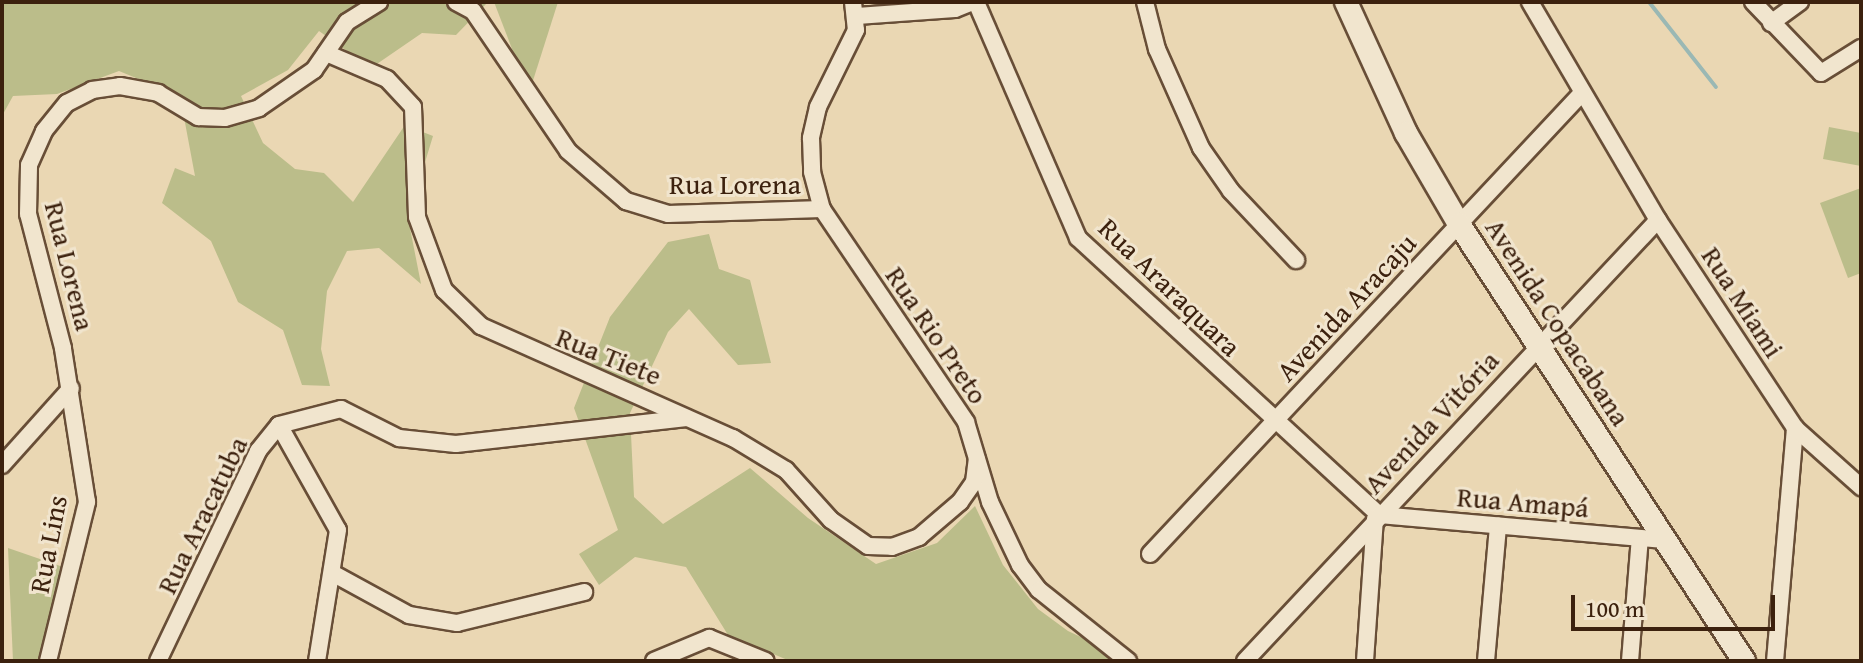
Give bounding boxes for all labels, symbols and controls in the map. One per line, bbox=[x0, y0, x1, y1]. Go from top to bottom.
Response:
street label: Rua Lorena bbox=[669, 167, 801, 201]
street label: Rua Lorena bbox=[38, 198, 102, 334]
street label: Rua Araraquara bbox=[1092, 211, 1248, 363]
street label: Avenida Copacabana bbox=[1479, 212, 1637, 432]
street label: Avenida Aracaju bbox=[1269, 226, 1423, 388]
street label: Rua Miami bbox=[1695, 240, 1791, 364]
street label: Rua Rio Preto bbox=[879, 260, 995, 410]
street label: Rua Tiete bbox=[552, 320, 666, 392]
street label: Avenida Vitória bbox=[1356, 344, 1506, 500]
street label: Rua Aracatuba bbox=[150, 431, 254, 599]
street label: Rua Amapá bbox=[1456, 480, 1590, 524]
street label: Rua Lins bbox=[22, 492, 74, 596]
scale bar bbox=[1575, 579, 1779, 629]
text: 100 m bbox=[1585, 591, 1645, 626]

